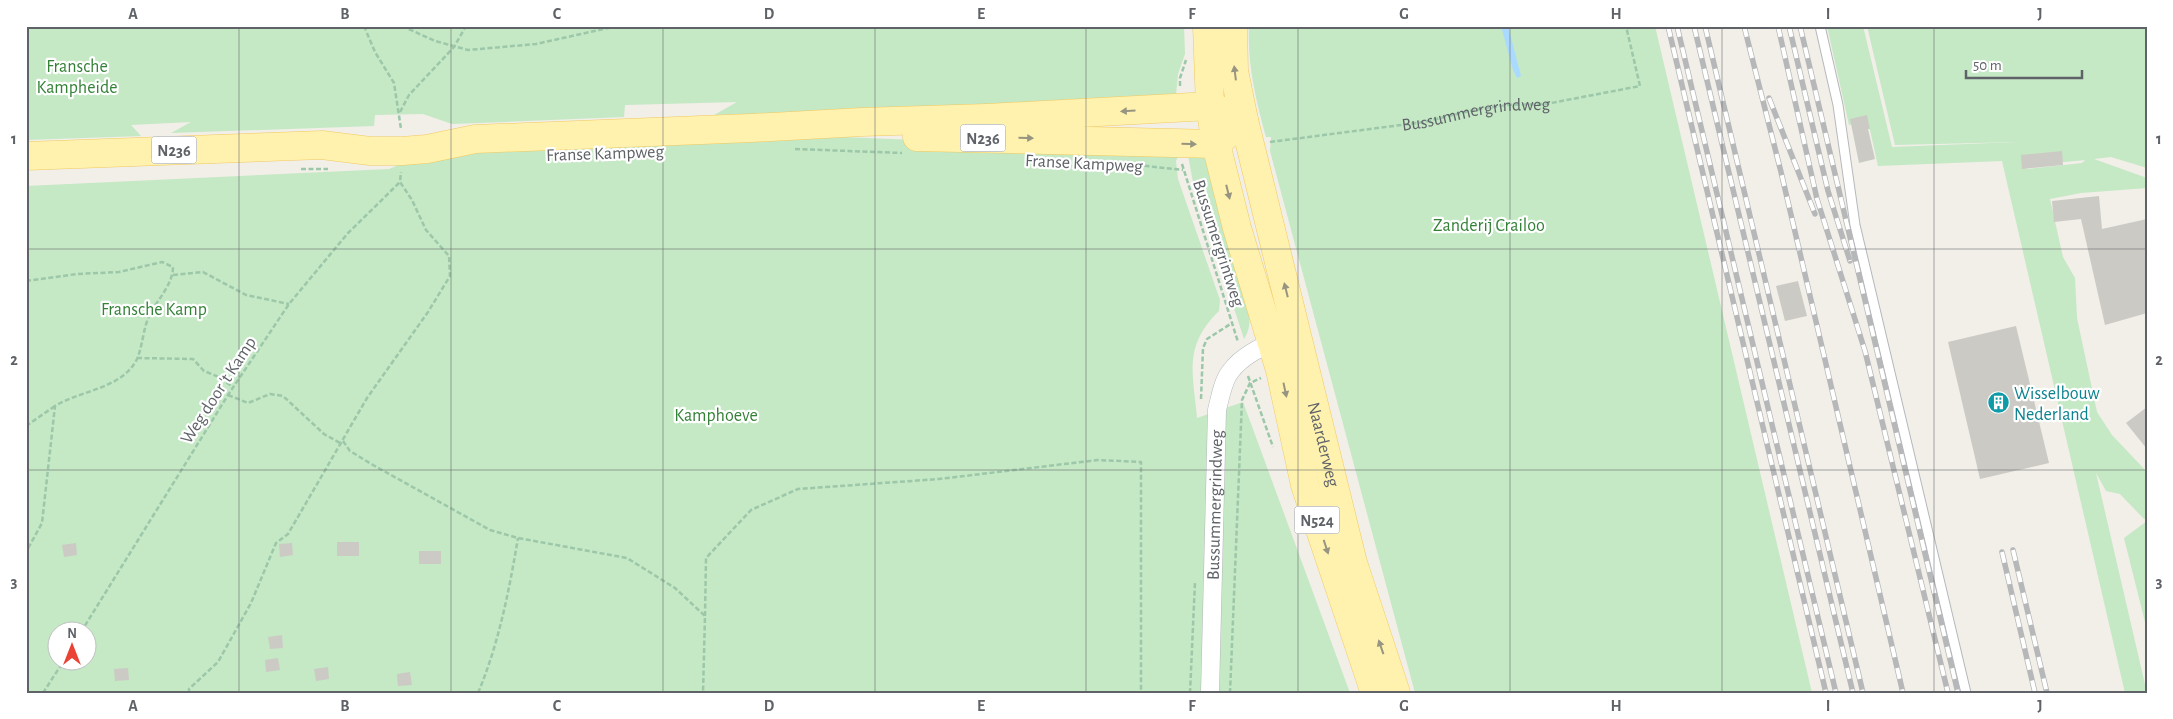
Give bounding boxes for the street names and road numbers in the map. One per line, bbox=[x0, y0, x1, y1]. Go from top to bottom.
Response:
street label: Bussummergrindweg bbox=[1401, 96, 1551, 135]
road number: N236 bbox=[960, 125, 1006, 152]
road number: N236 bbox=[152, 136, 196, 164]
street label: Franse Kampweg bbox=[546, 143, 665, 165]
street label: Franse Kampweg bbox=[1025, 152, 1144, 176]
street label: Bussumergrintweg bbox=[1189, 178, 1247, 309]
street label: Weg door 't Kamp bbox=[178, 334, 260, 447]
street label: Naarderweg bbox=[1304, 400, 1342, 489]
street label: Bussummergrindweg bbox=[1205, 429, 1227, 580]
road number: N524 bbox=[1294, 506, 1340, 534]

